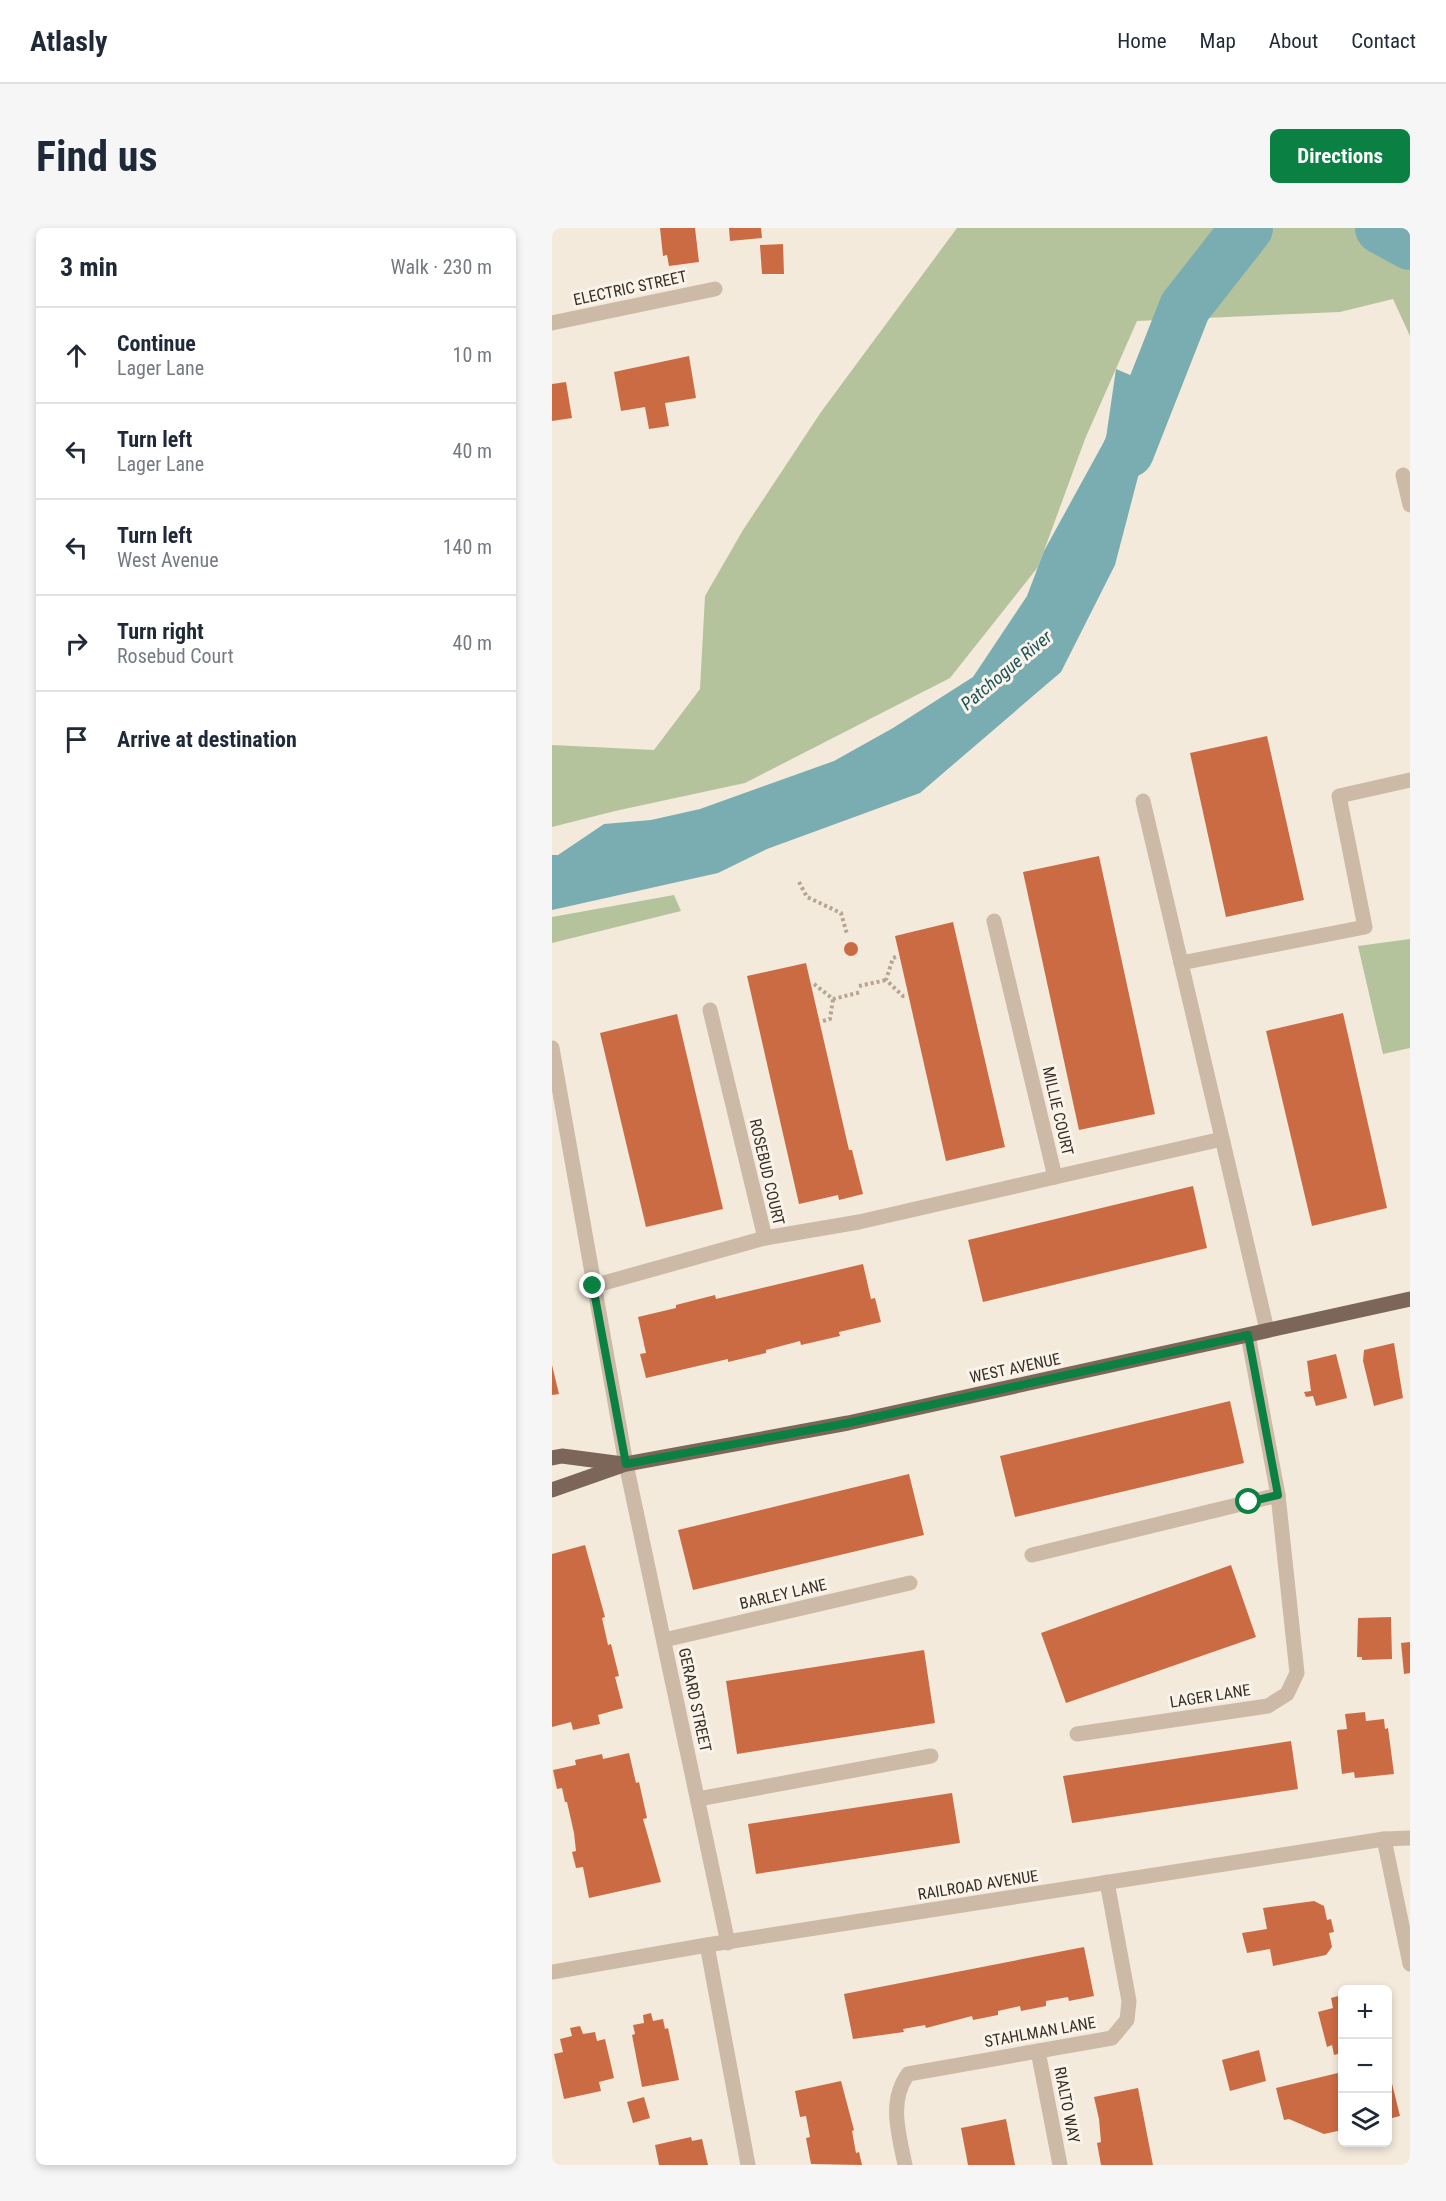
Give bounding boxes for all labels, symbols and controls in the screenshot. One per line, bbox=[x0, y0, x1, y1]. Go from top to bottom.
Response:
text: Atlasly bbox=[30, 25, 108, 58]
text: Home bbox=[1117, 29, 1167, 53]
text: Map bbox=[1200, 29, 1236, 53]
text: About bbox=[1269, 29, 1318, 53]
text: Contact bbox=[1351, 29, 1416, 53]
button: Directions bbox=[1270, 129, 1410, 183]
text: Find us bbox=[36, 132, 157, 181]
text: 3 min bbox=[60, 252, 118, 282]
text: Walk · 230 m bbox=[391, 255, 492, 279]
street label: ELECTRIC STREET bbox=[572, 267, 688, 309]
text: Continue bbox=[117, 331, 196, 356]
icon: ahead bbox=[60, 339, 93, 372]
text: 10 m bbox=[453, 343, 492, 367]
text: Lager Lane bbox=[117, 356, 204, 380]
text: Turn left bbox=[117, 427, 192, 452]
icon: left bbox=[60, 435, 93, 468]
text: 40 m bbox=[453, 439, 492, 463]
text: Lager Lane bbox=[117, 452, 204, 476]
text: Turn left bbox=[117, 523, 192, 548]
icon: left bbox=[60, 531, 93, 564]
text: 140 m bbox=[443, 535, 492, 559]
text: West Avenue bbox=[117, 548, 219, 572]
text: Turn right bbox=[117, 619, 204, 644]
water label: Patchogue River bbox=[956, 626, 1056, 714]
icon: right bbox=[60, 627, 93, 660]
text: 40 m bbox=[453, 631, 492, 655]
text: Rosebud Court bbox=[117, 644, 234, 668]
icon: arrive bbox=[60, 723, 93, 756]
text: Arrive at destination bbox=[117, 727, 297, 752]
street label: MILLIE COURT bbox=[1039, 1065, 1077, 1157]
street label: ROSEBUD COURT bbox=[746, 1117, 788, 1227]
route end bbox=[579, 1272, 605, 1298]
street label: WEST AVENUE bbox=[968, 1349, 1062, 1387]
route start bbox=[1235, 1488, 1261, 1514]
street label: BARLEY LANE bbox=[738, 1575, 829, 1613]
street label: GERARD STREET bbox=[675, 1646, 715, 1754]
street label: LAGER LANE bbox=[1168, 1680, 1252, 1712]
street label: RAILROAD AVENUE bbox=[916, 1866, 1040, 1904]
map controls bbox=[1338, 1985, 1392, 2147]
button: + bbox=[1338, 1985, 1392, 2039]
street label: STAHLMAN LANE bbox=[983, 2013, 1097, 2051]
button: − bbox=[1338, 2039, 1392, 2093]
street label: RIALTO WAY bbox=[1050, 2065, 1084, 2145]
button: layers bbox=[1338, 2093, 1392, 2147]

